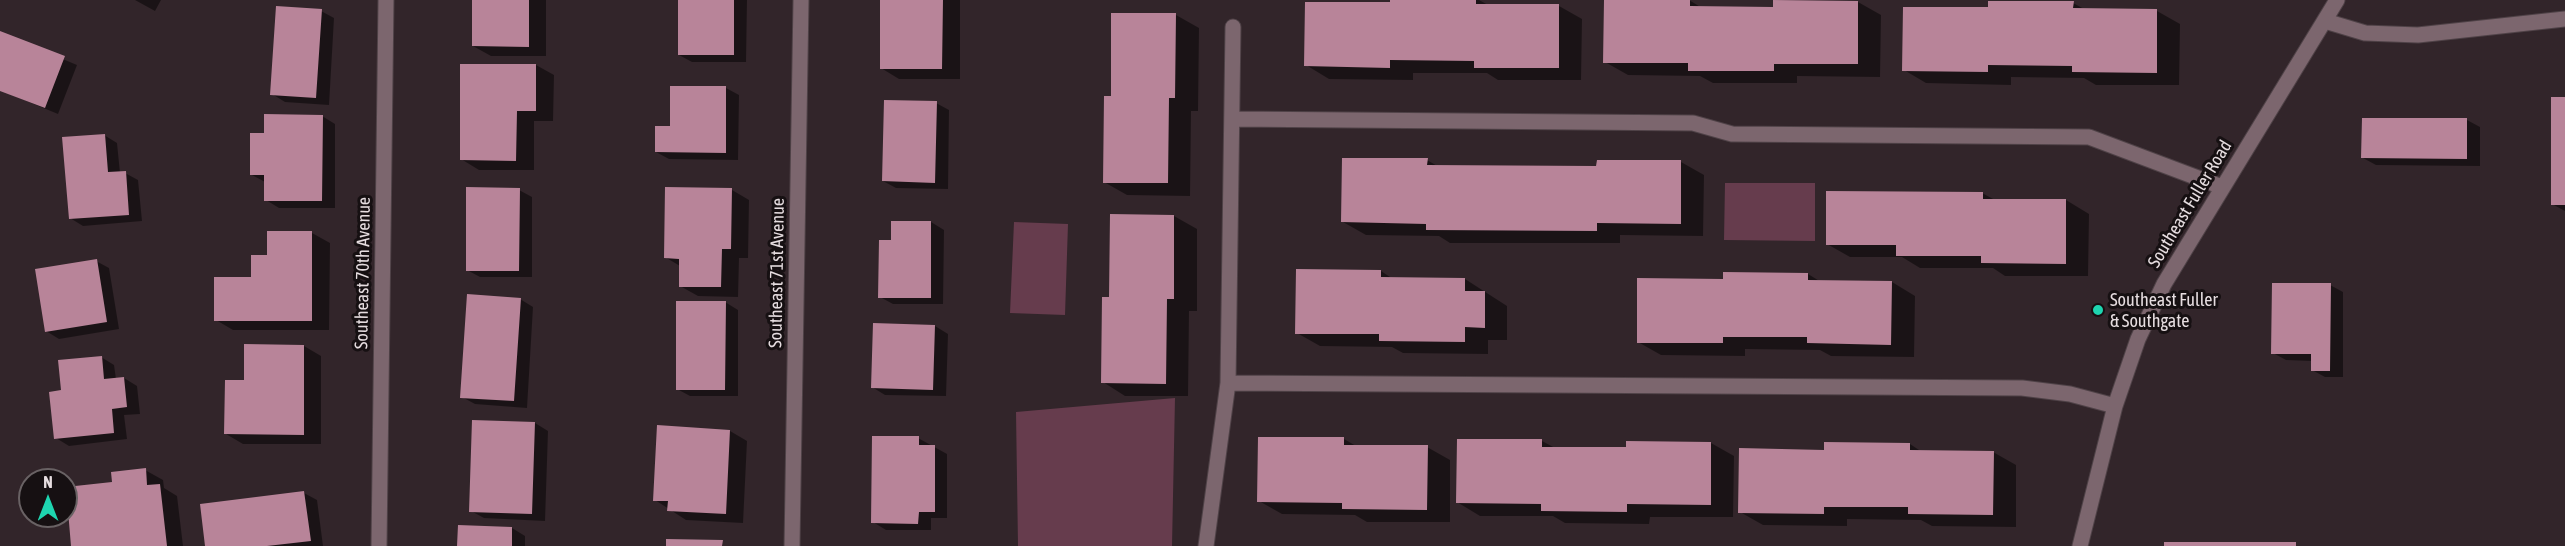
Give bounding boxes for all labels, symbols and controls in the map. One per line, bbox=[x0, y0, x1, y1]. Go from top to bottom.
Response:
street label: Southeast Fuller Road bbox=[2144, 136, 2236, 272]
street label: Southeast 70th Avenue bbox=[351, 197, 375, 349]
street label: Southeast 71st Avenue bbox=[765, 198, 789, 348]
place label: Southeast Fuller & Southgate bbox=[2110, 289, 2218, 332]
marker: Southeast Fuller & Southgate bbox=[2091, 303, 2105, 317]
north arrow bbox=[18, 468, 78, 528]
text: N bbox=[43, 473, 53, 491]

